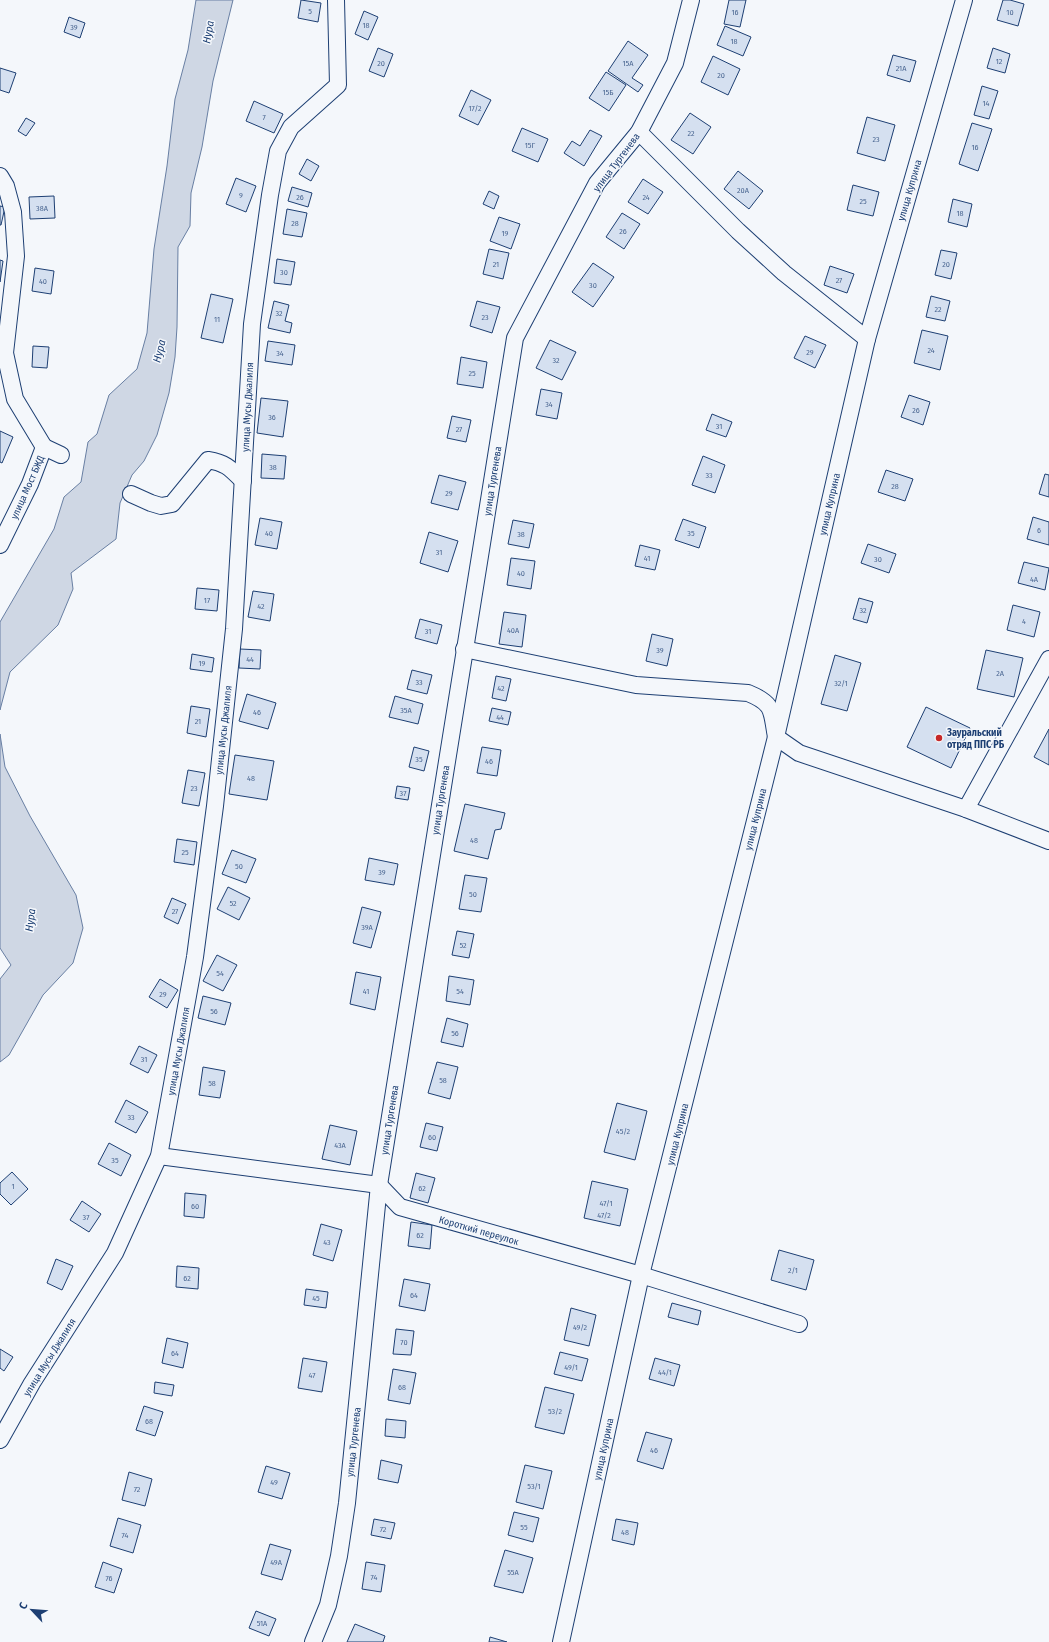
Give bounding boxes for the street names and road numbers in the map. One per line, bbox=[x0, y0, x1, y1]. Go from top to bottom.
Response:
street label: улица Тургенева bbox=[591, 131, 643, 194]
street label: улица Куприна bbox=[895, 158, 924, 222]
street label: улица Мусы Джалиля bbox=[240, 362, 256, 452]
street label: улица Тургенева bbox=[482, 446, 504, 517]
street label: улица Мост БЖД bbox=[9, 453, 48, 521]
street label: улица Куприна bbox=[817, 472, 843, 536]
street label: улица Мусы Джалиля bbox=[213, 685, 235, 775]
street label: улица Тургенева bbox=[430, 765, 452, 836]
street label: улица Куприна bbox=[742, 787, 769, 851]
street label: улица Мусы Джалиля bbox=[165, 1006, 193, 1096]
street label: улица Тургенева bbox=[379, 1085, 401, 1156]
street label: улица Куприна bbox=[664, 1102, 691, 1166]
street label: Короткий переулок bbox=[437, 1214, 520, 1248]
street label: улица Мусы Джалиля bbox=[21, 1316, 79, 1399]
street label: улица Тургенева bbox=[344, 1407, 364, 1478]
street label: улица Куприна bbox=[592, 1417, 616, 1481]

